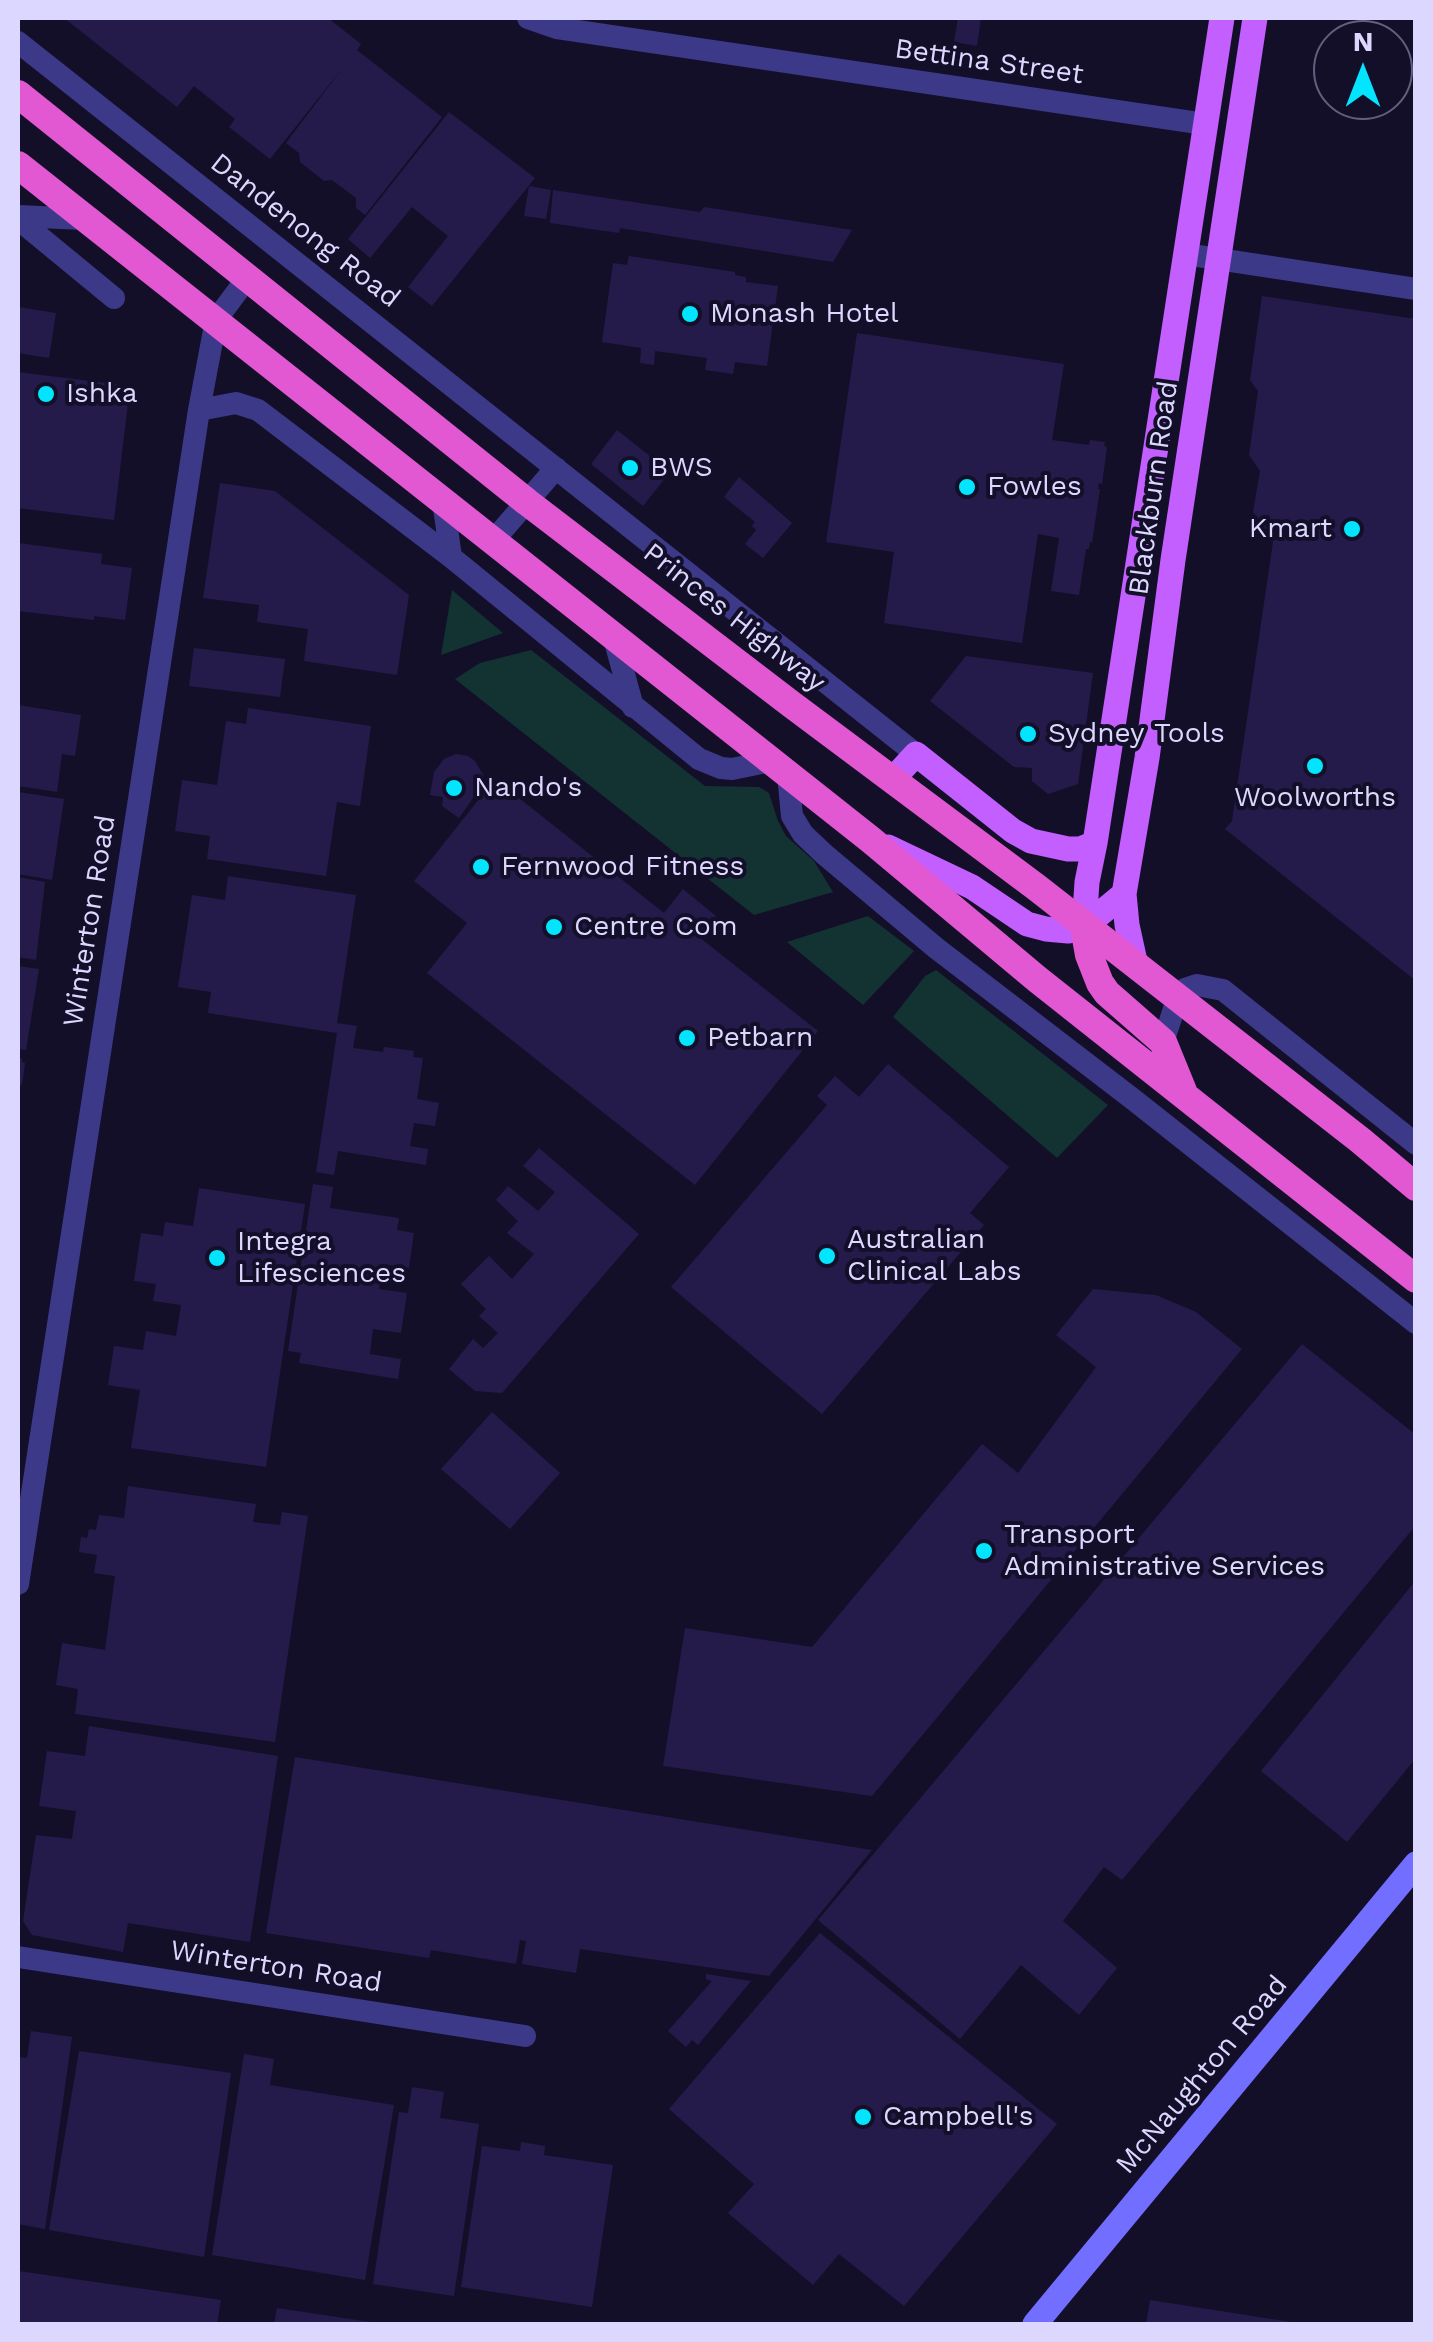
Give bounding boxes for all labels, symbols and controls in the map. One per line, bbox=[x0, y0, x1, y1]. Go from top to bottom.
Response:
north arrow bbox=[1313, 20, 1413, 120]
text: N bbox=[1353, 25, 1373, 58]
street label: Bettina Street bbox=[893, 32, 1085, 92]
street label: Dandenong Road bbox=[204, 147, 406, 315]
place label: Monash Hotel bbox=[710, 297, 899, 331]
marker: Monash Hotel bbox=[679, 303, 701, 325]
place label: Ishka bbox=[66, 377, 138, 411]
street label: Blackburn Road bbox=[1122, 379, 1186, 597]
marker: Ishka bbox=[35, 383, 57, 405]
place label: BWS bbox=[650, 451, 713, 485]
marker: BWS bbox=[619, 457, 641, 479]
place label: Fowles bbox=[987, 470, 1082, 504]
marker: Fowles bbox=[956, 476, 978, 498]
place label: Kmart bbox=[1249, 512, 1332, 546]
marker: Kmart bbox=[1341, 518, 1363, 540]
street label: Princes Highway bbox=[636, 536, 832, 700]
place label: Sydney Tools bbox=[1048, 717, 1225, 751]
marker: Sydney Tools bbox=[1017, 723, 1039, 745]
marker: Woolworths bbox=[1304, 755, 1326, 777]
place label: Nando's bbox=[474, 771, 582, 805]
marker: Nando's bbox=[443, 777, 465, 799]
place label: Woolworths bbox=[1234, 781, 1396, 815]
street label: Winterton Road bbox=[57, 813, 123, 1029]
place label: Fernwood Fitness bbox=[501, 850, 744, 884]
marker: Fernwood Fitness bbox=[470, 856, 492, 878]
place label: Centre Com bbox=[574, 910, 738, 944]
marker: Centre Com bbox=[543, 916, 565, 938]
place label: Petbarn bbox=[707, 1021, 813, 1055]
marker: Petbarn bbox=[676, 1027, 698, 1049]
place label: Australian Clinical Labs bbox=[847, 1223, 1022, 1289]
place label: Integra Lifesciences bbox=[237, 1225, 406, 1291]
marker: Australian Clinical Labs bbox=[816, 1245, 838, 1267]
marker: Integra Lifesciences bbox=[206, 1247, 228, 1269]
place label: Transport Administrative Services bbox=[1004, 1518, 1325, 1584]
marker: Transport Administrative Services bbox=[973, 1540, 995, 1562]
street label: Winterton Road bbox=[168, 1934, 384, 2000]
street label: McNaughton Road bbox=[1109, 1969, 1295, 2181]
place label: Campbell's bbox=[883, 2100, 1033, 2134]
marker: Campbell's bbox=[852, 2106, 874, 2128]

